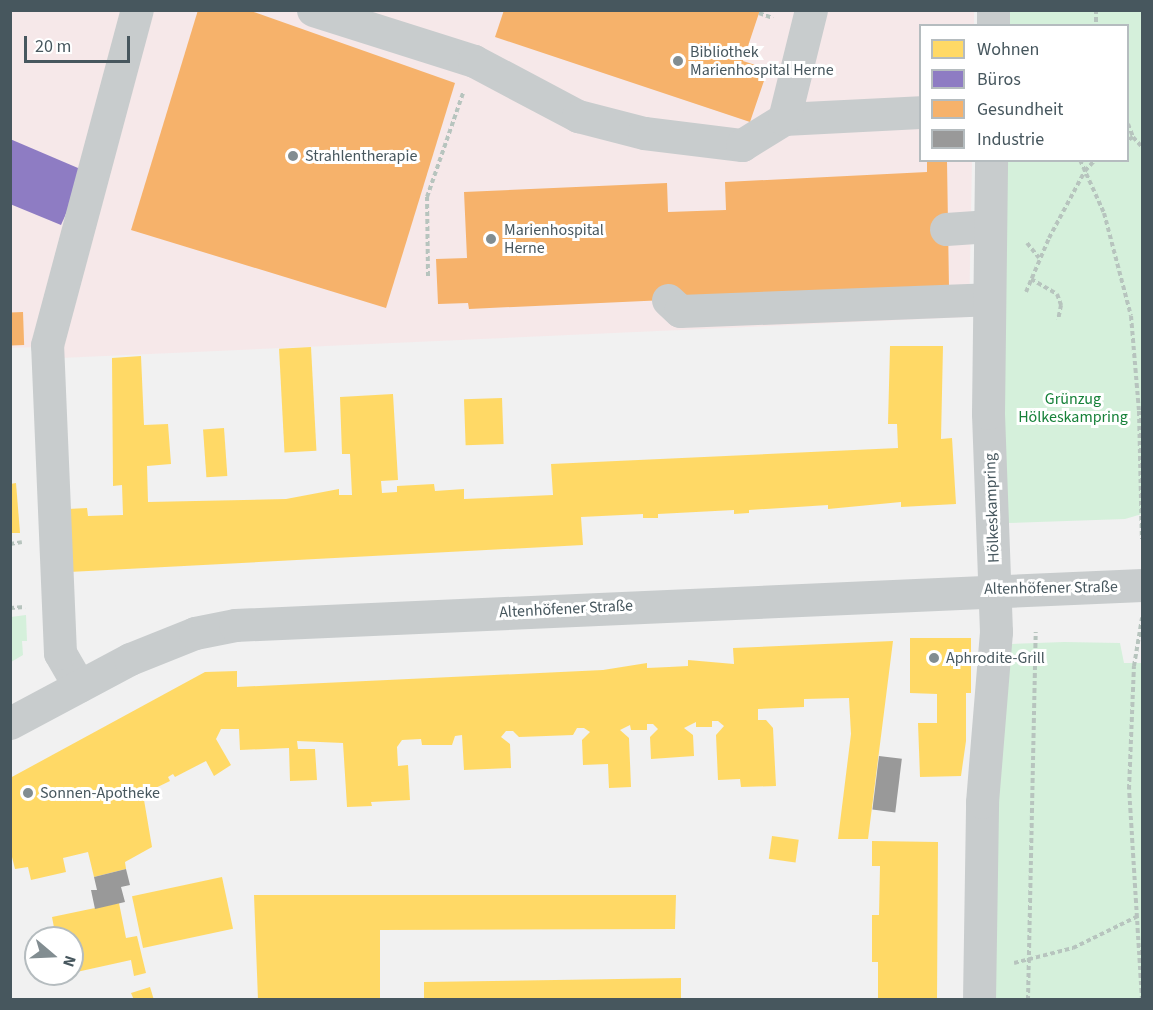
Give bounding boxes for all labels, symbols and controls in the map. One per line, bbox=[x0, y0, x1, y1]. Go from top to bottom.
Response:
scale bar bbox=[27, 24, 134, 62]
legend bbox=[919, 24, 1129, 162]
text: 20 m bbox=[35, 34, 71, 59]
text: Wohnen bbox=[977, 37, 1039, 62]
place label: Bibliothek Marienhospital Herne bbox=[690, 42, 834, 80]
marker: Bibliothek Marienhospital Herne bbox=[671, 54, 685, 68]
text: Büros bbox=[977, 67, 1021, 92]
text: Gesundheit bbox=[977, 97, 1063, 122]
text: Industrie bbox=[977, 127, 1044, 152]
place label: Strahlentherapie bbox=[305, 146, 417, 166]
marker: Strahlentherapie bbox=[286, 149, 300, 163]
place label: Marienhospital Herne bbox=[504, 220, 604, 258]
marker: Marienhospital Herne bbox=[482, 230, 500, 248]
park label: Grünzug Hölkeskampring bbox=[1018, 389, 1128, 427]
street label: Hölkeskampring bbox=[980, 453, 1004, 563]
street label: Altenhöfener Straße bbox=[984, 577, 1118, 599]
street label: Altenhöfener Straße bbox=[499, 596, 633, 622]
place label: Aphrodite-Grill bbox=[946, 648, 1045, 668]
marker: Aphrodite-Grill bbox=[927, 651, 941, 665]
place label: Sonnen-Apotheke bbox=[40, 783, 160, 803]
marker: Sonnen-Apotheke bbox=[21, 786, 35, 800]
north arrow bbox=[24, 926, 84, 986]
text: N bbox=[57, 953, 81, 970]

